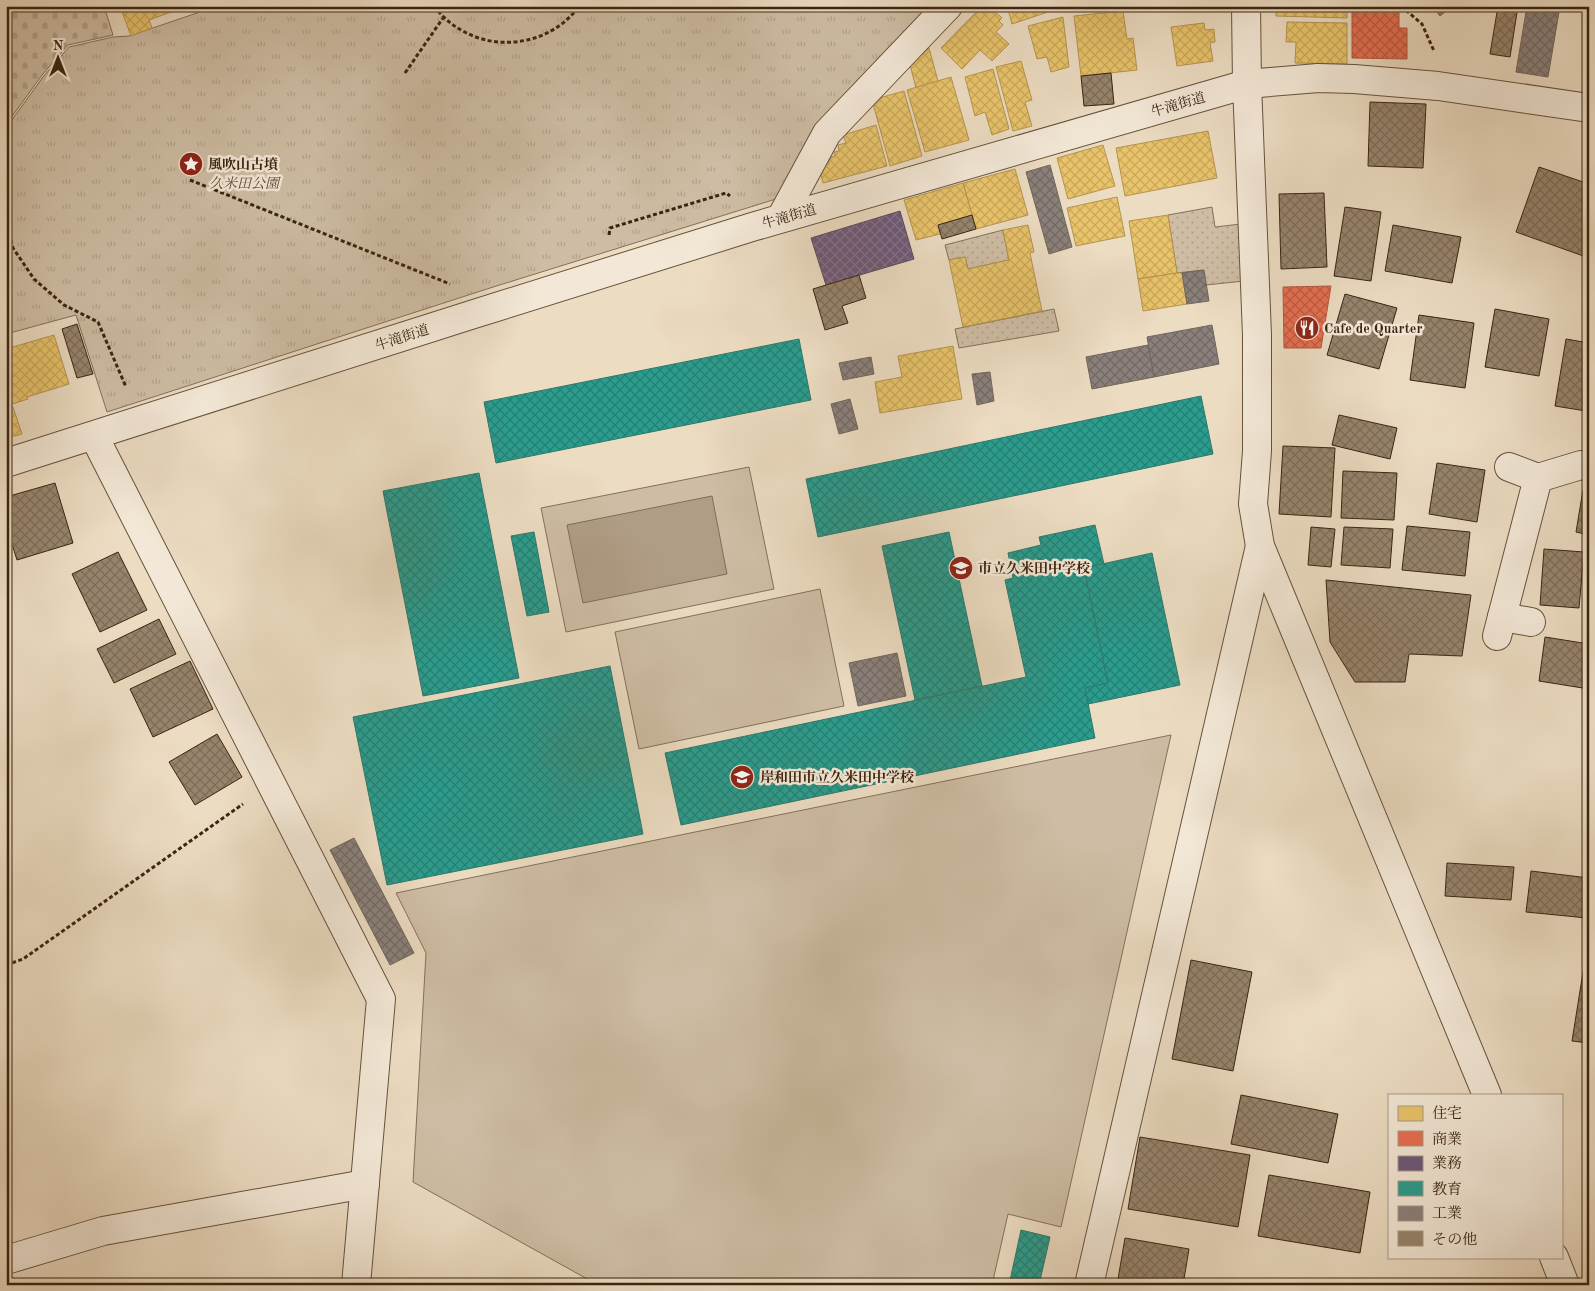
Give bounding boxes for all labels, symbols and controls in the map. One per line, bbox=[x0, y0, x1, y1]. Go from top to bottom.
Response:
north arrow bbox=[32, 32, 82, 82]
text: N bbox=[53, 39, 64, 53]
street label: 牛滝街道 bbox=[1149, 90, 1207, 119]
place icon: 風吹山古墳 bbox=[178, 151, 204, 177]
place label: 風吹山古墳 bbox=[208, 157, 278, 172]
park label: 久米田公園 bbox=[209, 176, 281, 191]
street label: 牛滝街道 bbox=[760, 202, 818, 231]
restaurant icon: Cafe de Quarter bbox=[1294, 315, 1320, 341]
street label: 牛滝街道 bbox=[373, 322, 431, 353]
place label: Cafe de Quarter bbox=[1324, 322, 1422, 336]
school or university icon: 市立久米田中学校 bbox=[948, 555, 974, 581]
place label: 市立久米田中学校 bbox=[978, 561, 1090, 576]
school or university icon: 岸和田市立久米田中学校 bbox=[729, 764, 755, 790]
place label: 岸和田市立久米田中学校 bbox=[760, 770, 914, 785]
legend bbox=[1388, 1094, 1562, 1258]
text: 住宅 bbox=[1432, 1105, 1462, 1122]
text: 商業 bbox=[1432, 1131, 1462, 1148]
text: 業務 bbox=[1432, 1155, 1462, 1172]
text: 教育 bbox=[1432, 1181, 1462, 1198]
text: 工業 bbox=[1432, 1205, 1462, 1222]
text: その他 bbox=[1432, 1231, 1477, 1248]

